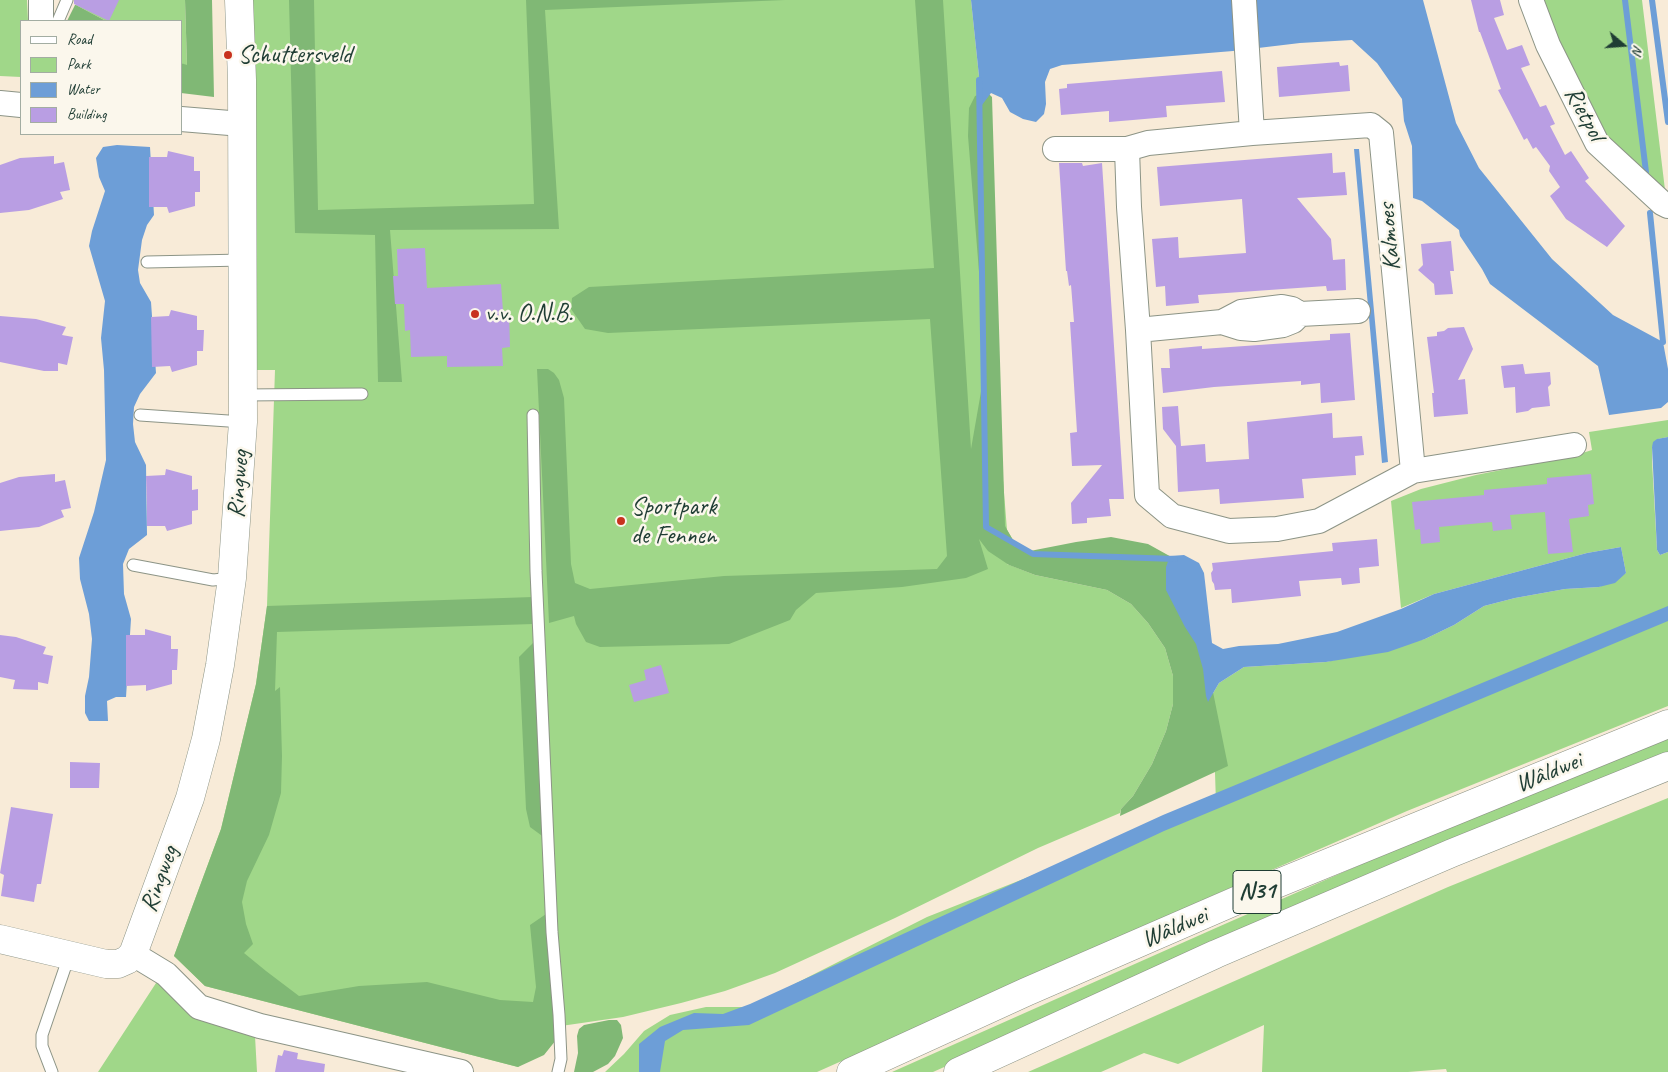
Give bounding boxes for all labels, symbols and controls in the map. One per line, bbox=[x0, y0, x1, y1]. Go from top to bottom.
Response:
legend bbox=[20, 20, 182, 135]
north arrow bbox=[1598, 20, 1648, 70]
text: Road bbox=[67, 30, 92, 49]
place label: Schuttersveld bbox=[238, 40, 352, 70]
text: N bbox=[1628, 43, 1647, 57]
marker: Schuttersveld bbox=[222, 49, 234, 61]
text: Park bbox=[67, 55, 91, 74]
text: Water bbox=[67, 80, 100, 99]
street label: Rietpol bbox=[1557, 82, 1611, 146]
text: Building bbox=[67, 105, 106, 124]
street label: Kalmoes bbox=[1372, 202, 1408, 272]
place label: v.v. O.N.B. bbox=[485, 299, 573, 329]
marker: v.v. O.N.B. bbox=[469, 308, 481, 320]
street label: Ringweg bbox=[222, 449, 256, 519]
place label: Sportpark de Fennen bbox=[631, 492, 716, 551]
marker: Sportpark de Fennen bbox=[615, 515, 627, 527]
street label: Wâldwei bbox=[1512, 746, 1586, 800]
street label: Ringweg bbox=[134, 842, 186, 916]
road number: N31 bbox=[1233, 870, 1281, 914]
street label: Wâldwei bbox=[1138, 901, 1212, 955]

